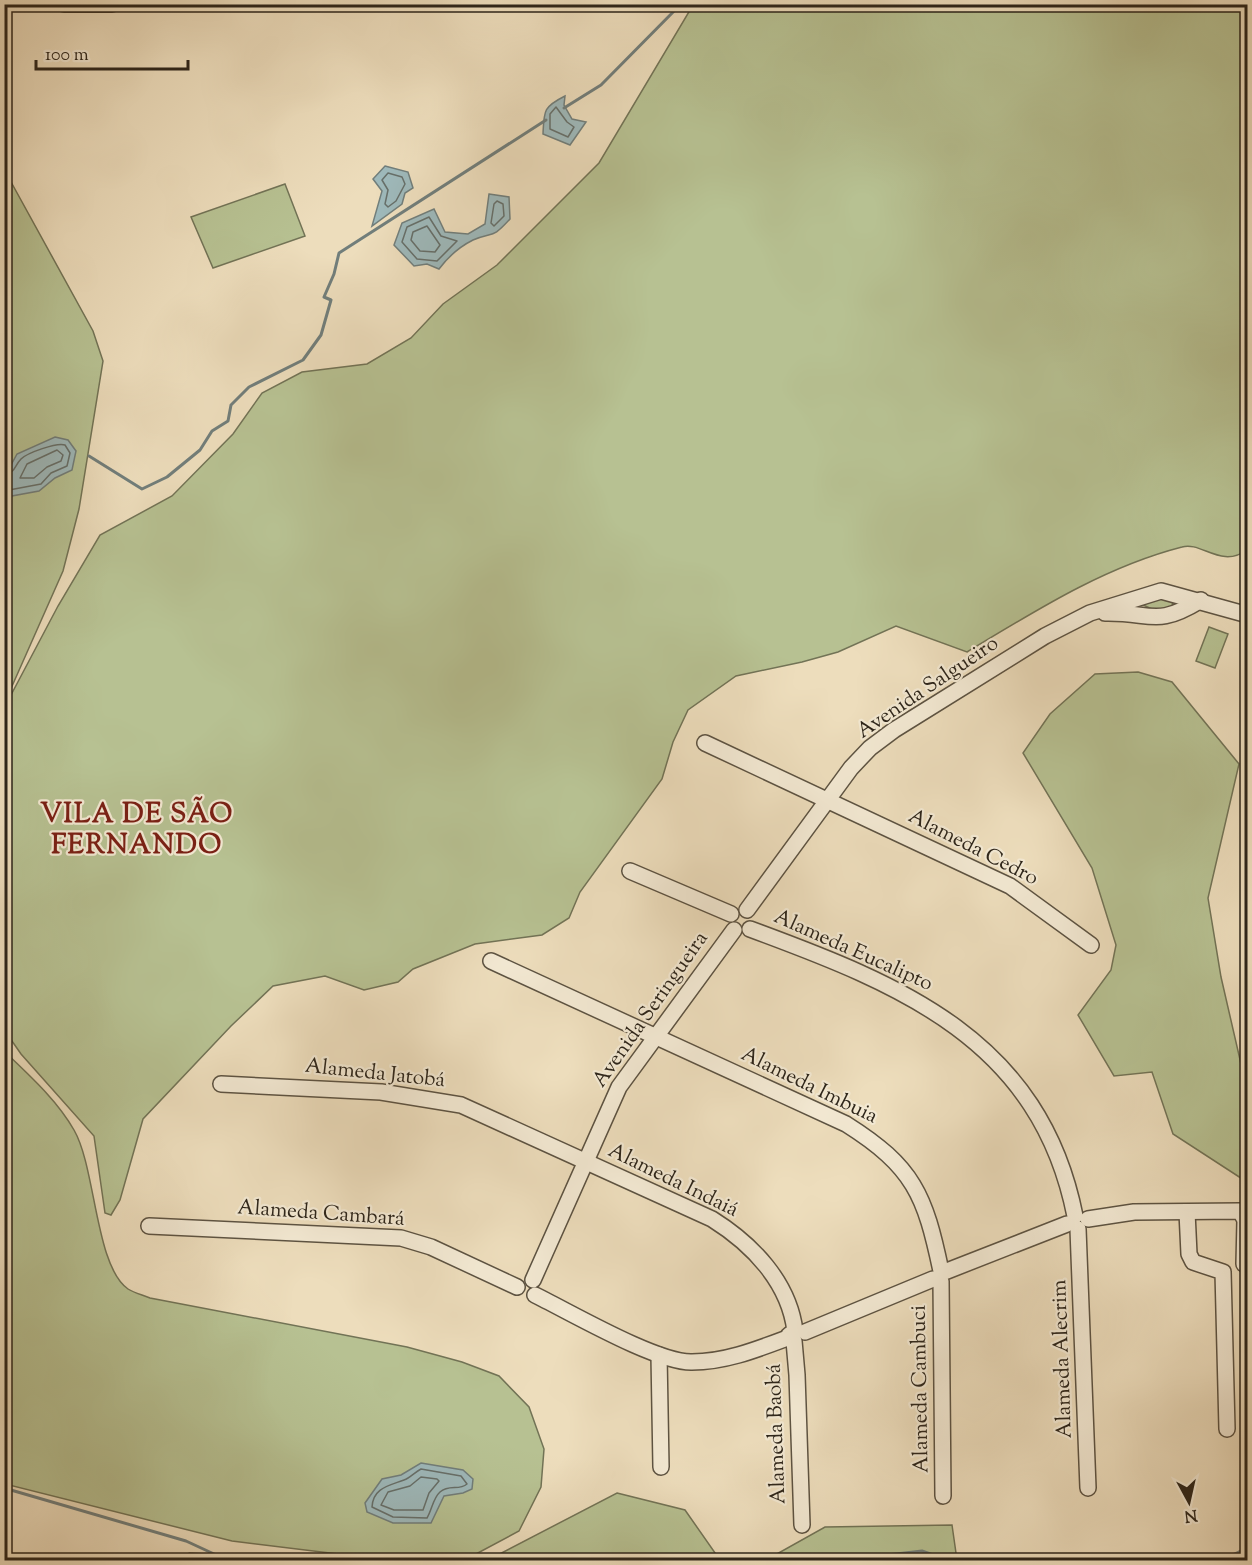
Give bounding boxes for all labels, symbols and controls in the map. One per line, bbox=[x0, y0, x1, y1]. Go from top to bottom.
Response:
scale bar bbox=[36, 33, 188, 71]
text: 100 m bbox=[45, 43, 89, 69]
street label: Avenida Salgueiro bbox=[851, 629, 1005, 747]
district label: VILA DE SÃO FERNANDO bbox=[40, 796, 234, 866]
street label: Alameda Cedro bbox=[903, 802, 1043, 894]
street label: Alameda Eucalipto bbox=[769, 902, 937, 1000]
street label: Avenida Seringueira bbox=[586, 926, 716, 1094]
street label: Alameda Imbuia bbox=[736, 1040, 883, 1132]
street label: Alameda Jatobá bbox=[303, 1052, 447, 1096]
street label: Alameda Indaiá bbox=[603, 1136, 744, 1226]
street label: Alameda Cambará bbox=[236, 1193, 406, 1235]
street label: Alameda Alecrim bbox=[1045, 1279, 1081, 1439]
street label: Alameda Cambuci bbox=[905, 1305, 937, 1473]
street label: Alameda Baobá bbox=[760, 1363, 794, 1505]
north arrow bbox=[1159, 1472, 1219, 1532]
text: N bbox=[1183, 1502, 1199, 1527]

